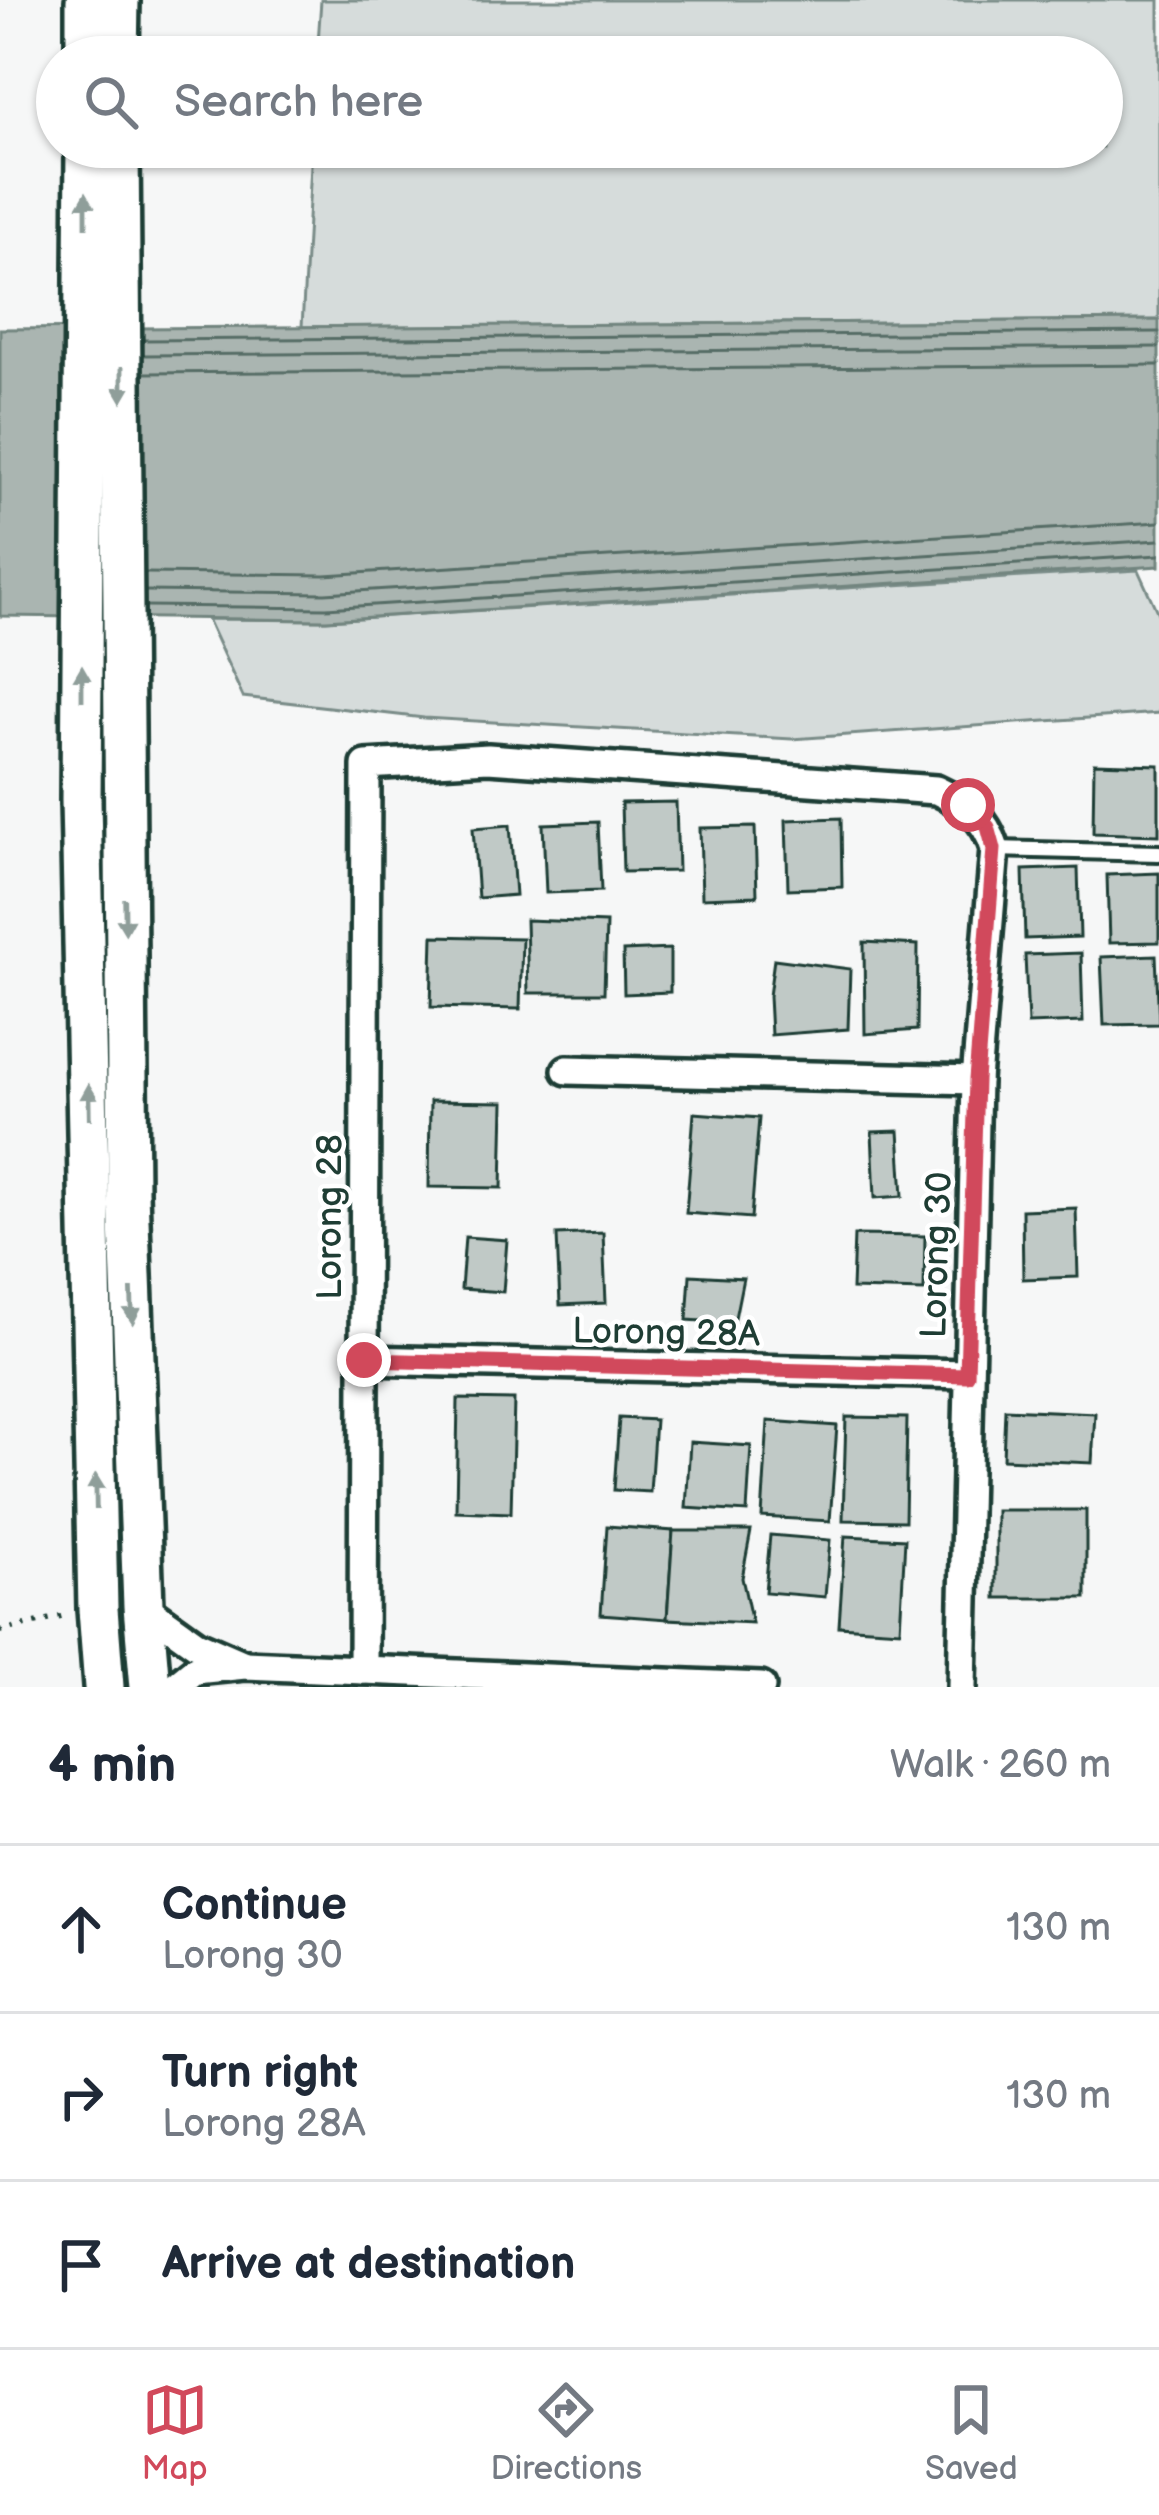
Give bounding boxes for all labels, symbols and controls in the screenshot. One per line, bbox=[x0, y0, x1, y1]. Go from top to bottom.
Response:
search box bbox=[36, 36, 1123, 168]
icon: search bbox=[78, 69, 144, 135]
text: Search here bbox=[174, 75, 423, 130]
one-way arrow bbox=[76, 190, 96, 228]
one-way arrow bbox=[112, 366, 131, 404]
one-way arrow bbox=[72, 663, 92, 701]
route start bbox=[941, 778, 995, 832]
one-way arrow bbox=[116, 898, 135, 936]
one-way arrow bbox=[79, 1082, 98, 1120]
street label: Lorong 28 bbox=[309, 1134, 352, 1300]
street label: Lorong 30 bbox=[913, 1171, 962, 1339]
one-way arrow bbox=[123, 1288, 142, 1326]
street label: Lorong 28A bbox=[572, 1310, 760, 1357]
route end bbox=[337, 1333, 391, 1387]
one-way arrow bbox=[87, 1472, 106, 1510]
text: 4 min bbox=[48, 1735, 176, 1796]
text: Walk · 260 m bbox=[890, 1742, 1111, 1789]
text: Continue bbox=[162, 1878, 347, 1933]
icon: ahead bbox=[48, 1896, 114, 1962]
text: 130 m bbox=[1006, 1905, 1111, 1952]
text: Lorong 30 bbox=[162, 1933, 343, 1980]
text: Turn right bbox=[162, 2046, 358, 2101]
icon: right bbox=[48, 2064, 114, 2130]
text: 130 m bbox=[1006, 2073, 1111, 2120]
text: Lorong 28A bbox=[162, 2101, 365, 2148]
icon: arrive bbox=[48, 2232, 114, 2298]
text: Arrive at destination bbox=[162, 2237, 575, 2292]
tab: Map bbox=[141, 2377, 208, 2489]
tab: Directions bbox=[490, 2377, 642, 2489]
tab: Saved bbox=[925, 2377, 1018, 2489]

